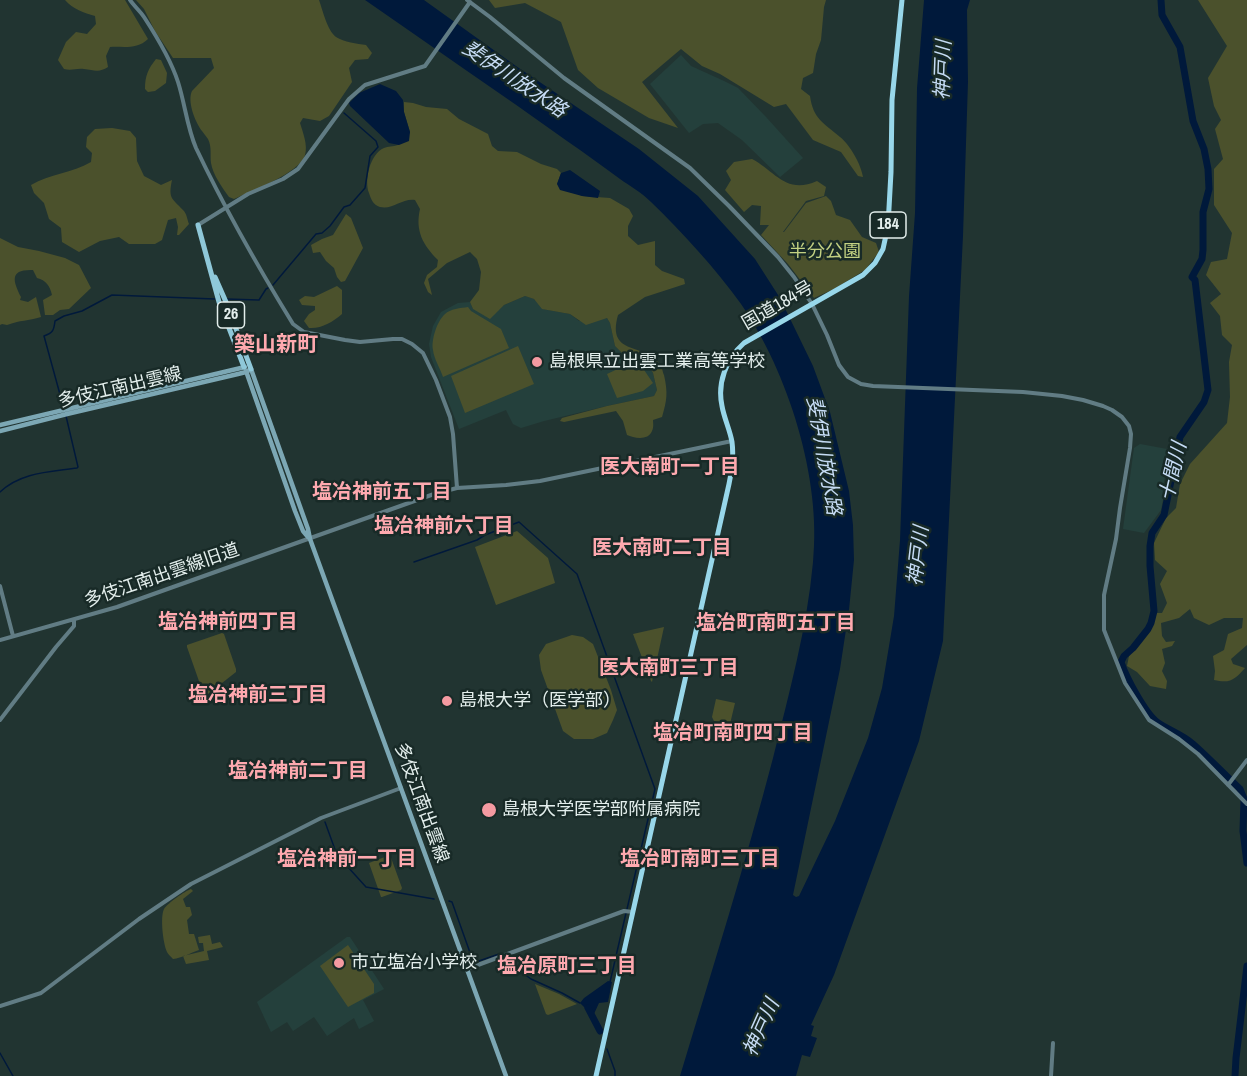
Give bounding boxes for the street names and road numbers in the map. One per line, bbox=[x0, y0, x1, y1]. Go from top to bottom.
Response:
road number: 184 bbox=[870, 212, 906, 238]
street label: 国道184号 bbox=[739, 277, 817, 335]
road number: 26 bbox=[218, 302, 244, 328]
street label: 多伎江南出雲線 bbox=[56, 363, 184, 413]
street label: 多伎江南出雲線旧道 bbox=[82, 539, 242, 613]
street label: 多伎江南出雲線 bbox=[389, 740, 453, 866]

